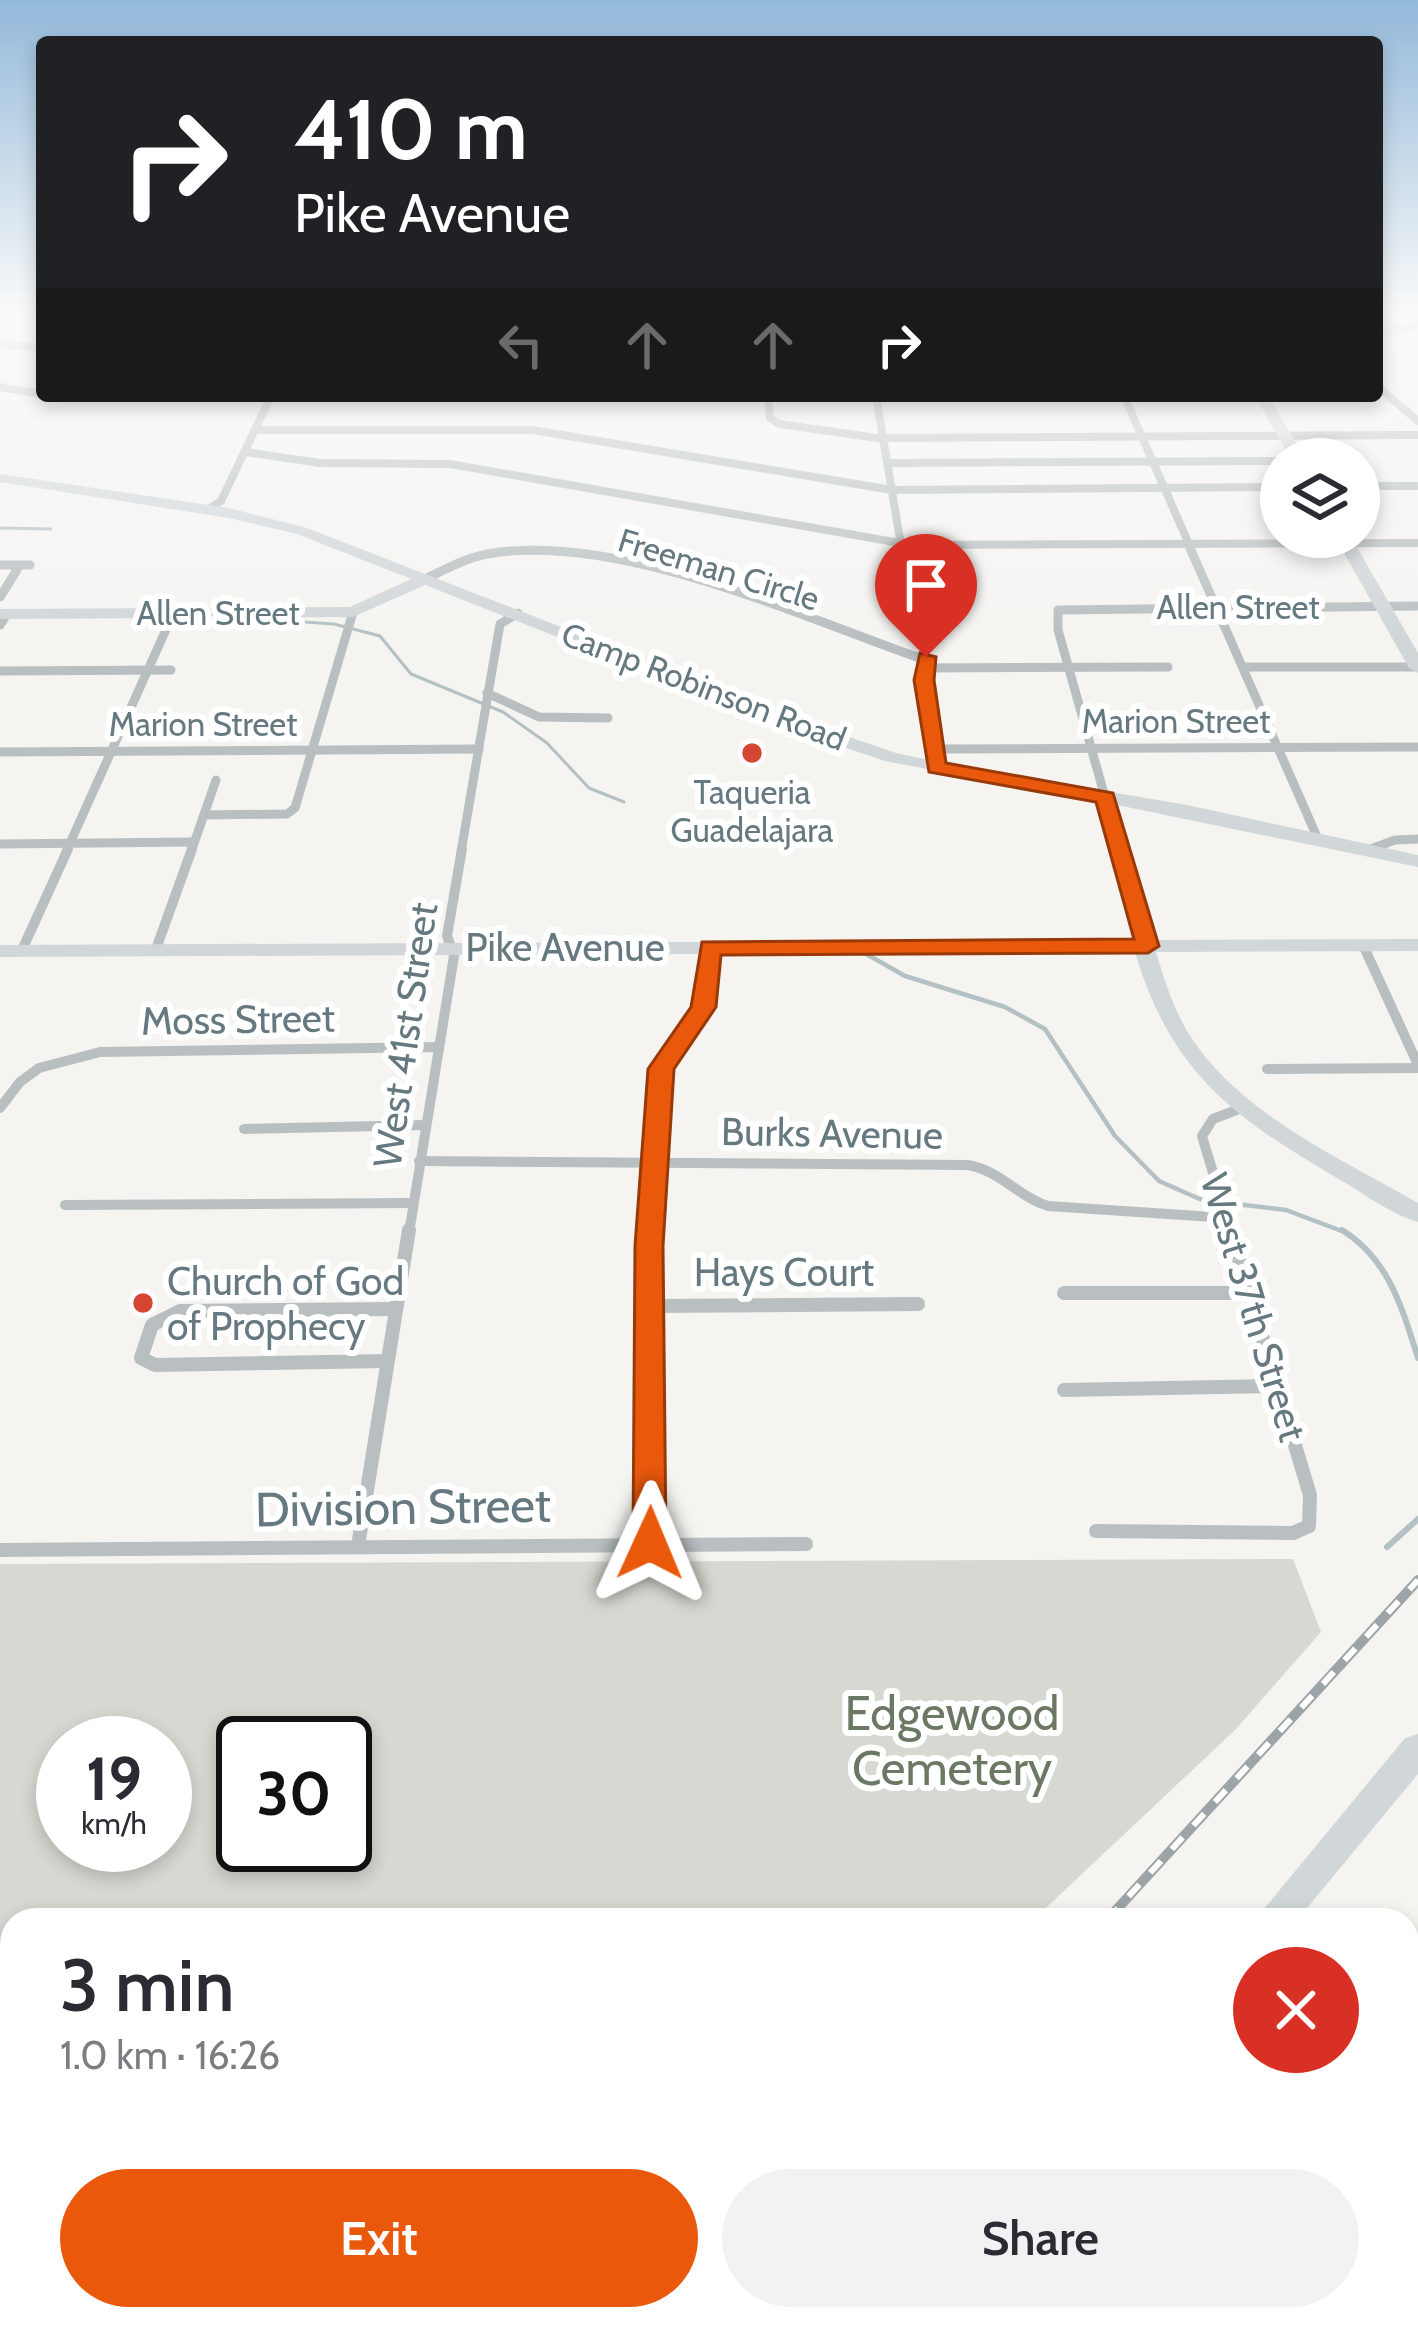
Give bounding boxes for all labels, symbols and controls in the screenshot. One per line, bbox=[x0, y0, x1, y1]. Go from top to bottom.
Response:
text: 410 m bbox=[294, 78, 528, 180]
icon: right bbox=[96, 84, 252, 240]
text: Pike Avenue bbox=[294, 180, 570, 246]
icon: left bbox=[488, 312, 554, 378]
icon: ahead bbox=[614, 312, 680, 378]
icon: ahead bbox=[740, 312, 806, 378]
icon: right bbox=[866, 312, 932, 378]
map controls bbox=[1260, 438, 1380, 558]
button: layers bbox=[1260, 438, 1380, 558]
street label: Freeman Circle bbox=[614, 519, 824, 619]
pin bbox=[875, 534, 977, 657]
icon: arrive bbox=[893, 552, 959, 618]
street label: Allen Street bbox=[1156, 587, 1320, 627]
street label: Allen Street bbox=[136, 593, 300, 633]
street label: Camp Robinson Road bbox=[556, 613, 852, 759]
street label: Marion Street bbox=[1082, 701, 1270, 741]
street label: Marion Street bbox=[109, 704, 297, 744]
marker: Taqueria Guadelajara bbox=[739, 740, 765, 766]
place label: Taqueria Guadelajara bbox=[671, 772, 834, 850]
street label: West 41st Street bbox=[363, 899, 447, 1171]
street label: Pike Avenue bbox=[465, 923, 665, 971]
street label: Moss Street bbox=[141, 993, 335, 1045]
street label: Burks Avenue bbox=[721, 1107, 943, 1159]
street label: West 37th Street bbox=[1190, 1167, 1318, 1447]
street label: Hays Court bbox=[694, 1248, 874, 1296]
place label: Church of God of Prophecy bbox=[167, 1257, 404, 1350]
marker: Church of God of Prophecy bbox=[130, 1290, 156, 1316]
street label: Division Street bbox=[255, 1475, 551, 1539]
position arrow bbox=[587, 1480, 713, 1606]
park label: Edgewood Cemetery bbox=[845, 1684, 1059, 1797]
speed limit sign: 30 bbox=[216, 1716, 372, 1872]
text: 19 bbox=[86, 1742, 142, 1815]
text: km/h bbox=[81, 1805, 147, 1842]
text: 3 min bbox=[60, 1942, 234, 2029]
button: close bbox=[1233, 1947, 1359, 2073]
text: 1.0 km · 16:26 bbox=[60, 2031, 280, 2079]
button: Exit bbox=[60, 2169, 698, 2307]
button: Share bbox=[722, 2169, 1359, 2307]

